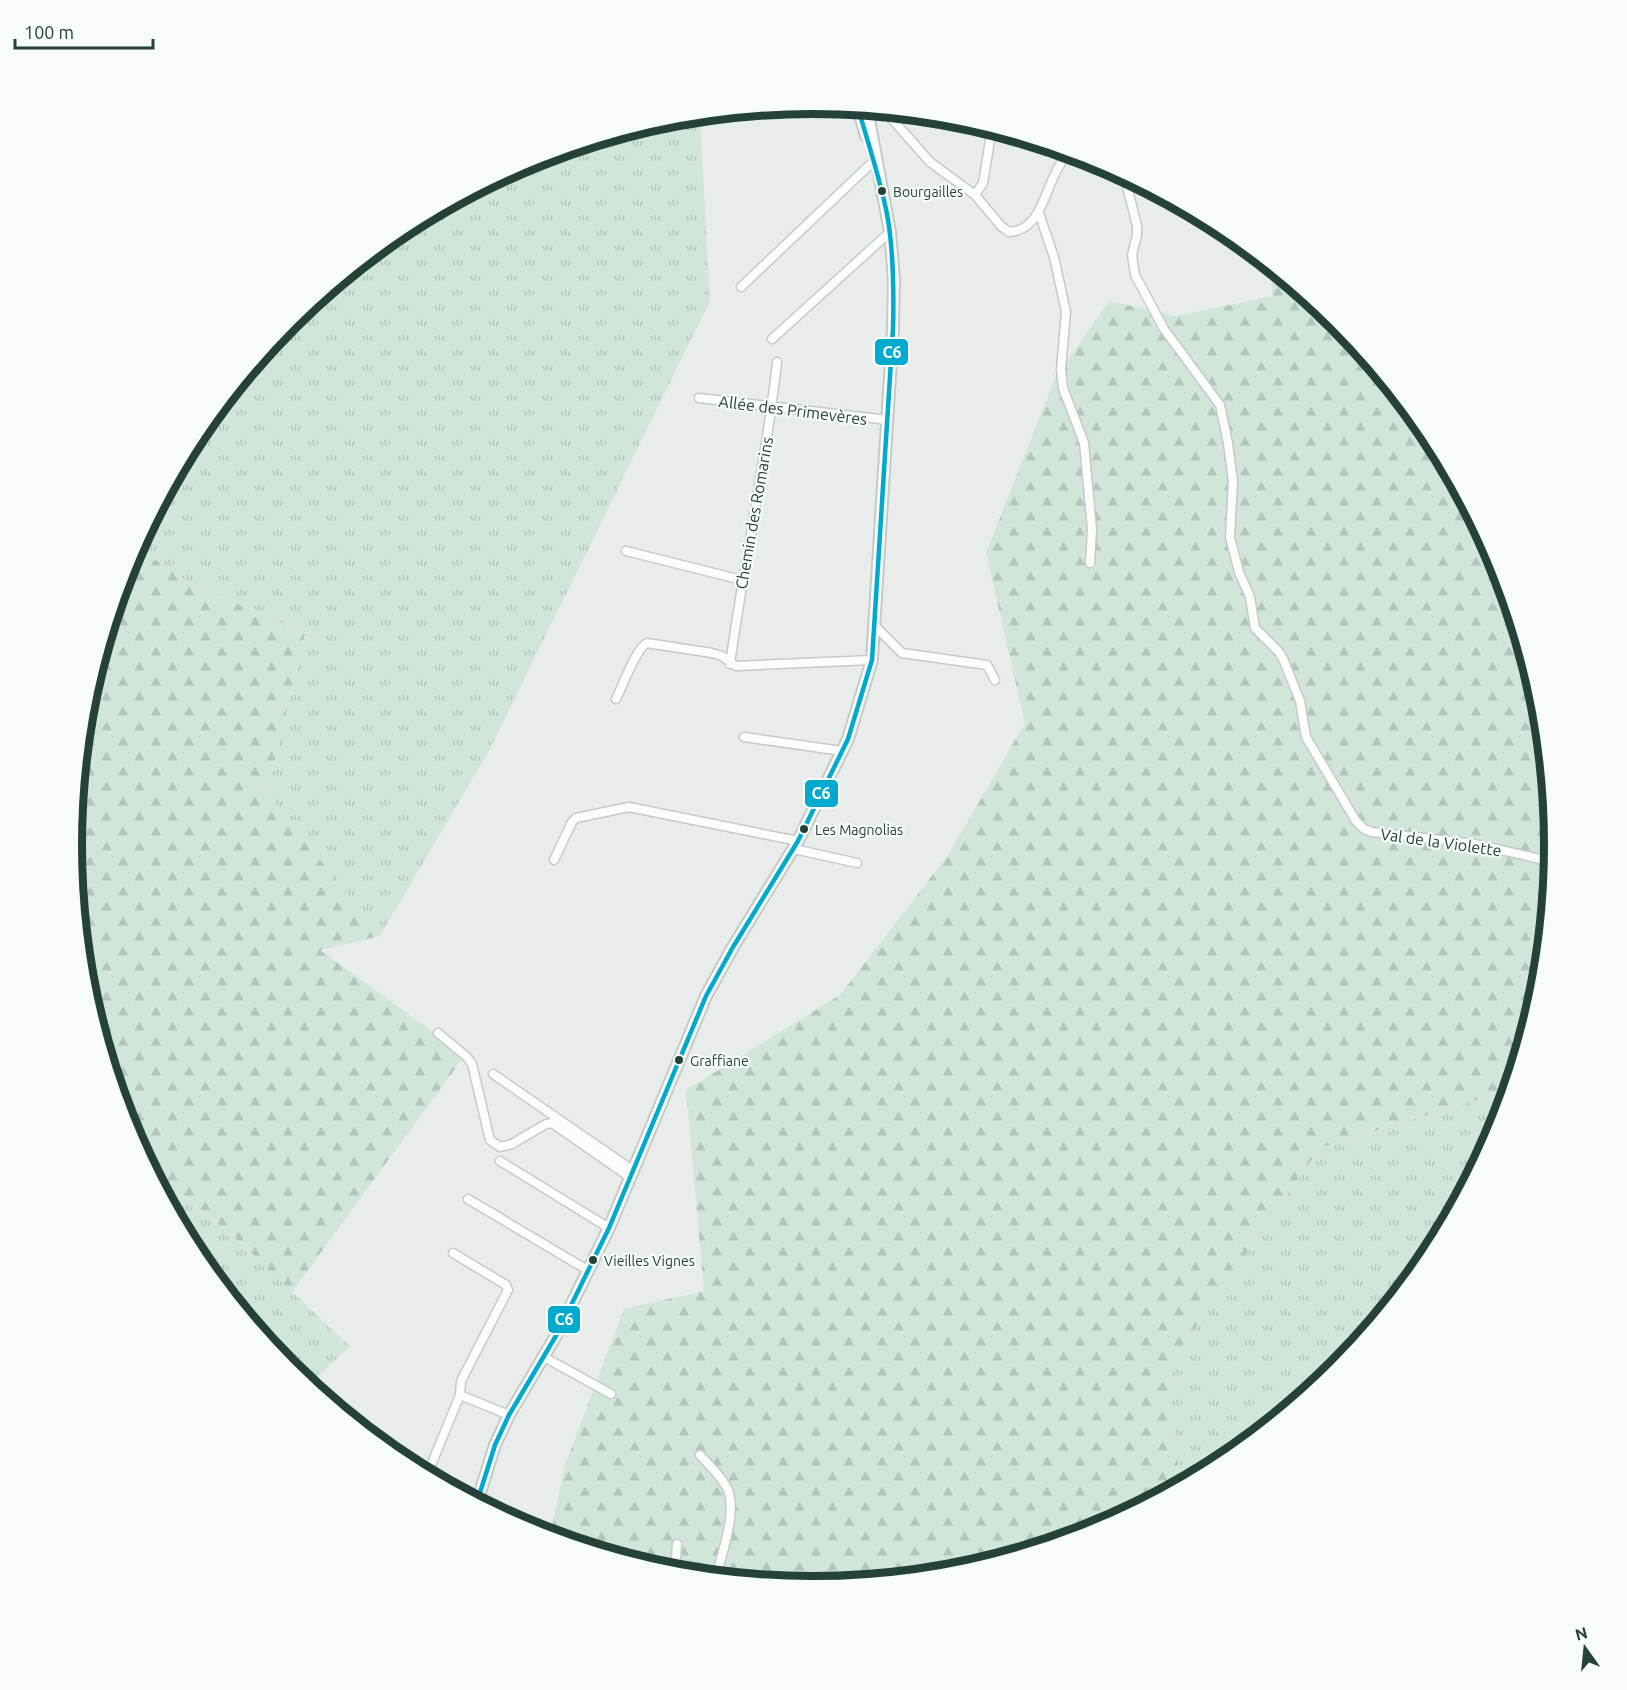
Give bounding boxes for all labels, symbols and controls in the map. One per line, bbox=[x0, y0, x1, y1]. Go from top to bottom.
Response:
scale bar bbox=[15, 12, 153, 50]
text: 100 m bbox=[24, 22, 74, 42]
place label: Bourgailles bbox=[893, 184, 963, 200]
marker: Bourgailles bbox=[876, 185, 888, 197]
line badge: C6 bbox=[874, 338, 909, 366]
text: C6 bbox=[882, 343, 902, 361]
street label: Allée des Primevères bbox=[718, 392, 868, 428]
street label: Chemin des Romarins bbox=[732, 435, 776, 591]
line badge: C6 bbox=[804, 779, 839, 808]
text: C6 bbox=[811, 784, 831, 802]
place label: Les Magnolias bbox=[815, 822, 903, 838]
marker: Les Magnolias bbox=[798, 823, 810, 835]
street label: Val de la Violette bbox=[1379, 825, 1503, 859]
place label: Graffiane bbox=[690, 1053, 749, 1069]
marker: Graffiane bbox=[673, 1054, 685, 1066]
place label: Vieilles Vignes bbox=[604, 1253, 695, 1269]
marker: Vieilles Vignes bbox=[587, 1254, 599, 1266]
line badge: C6 bbox=[547, 1305, 581, 1334]
text: C6 bbox=[554, 1310, 574, 1328]
north arrow bbox=[1555, 1618, 1615, 1678]
text: N bbox=[1573, 1623, 1589, 1644]

